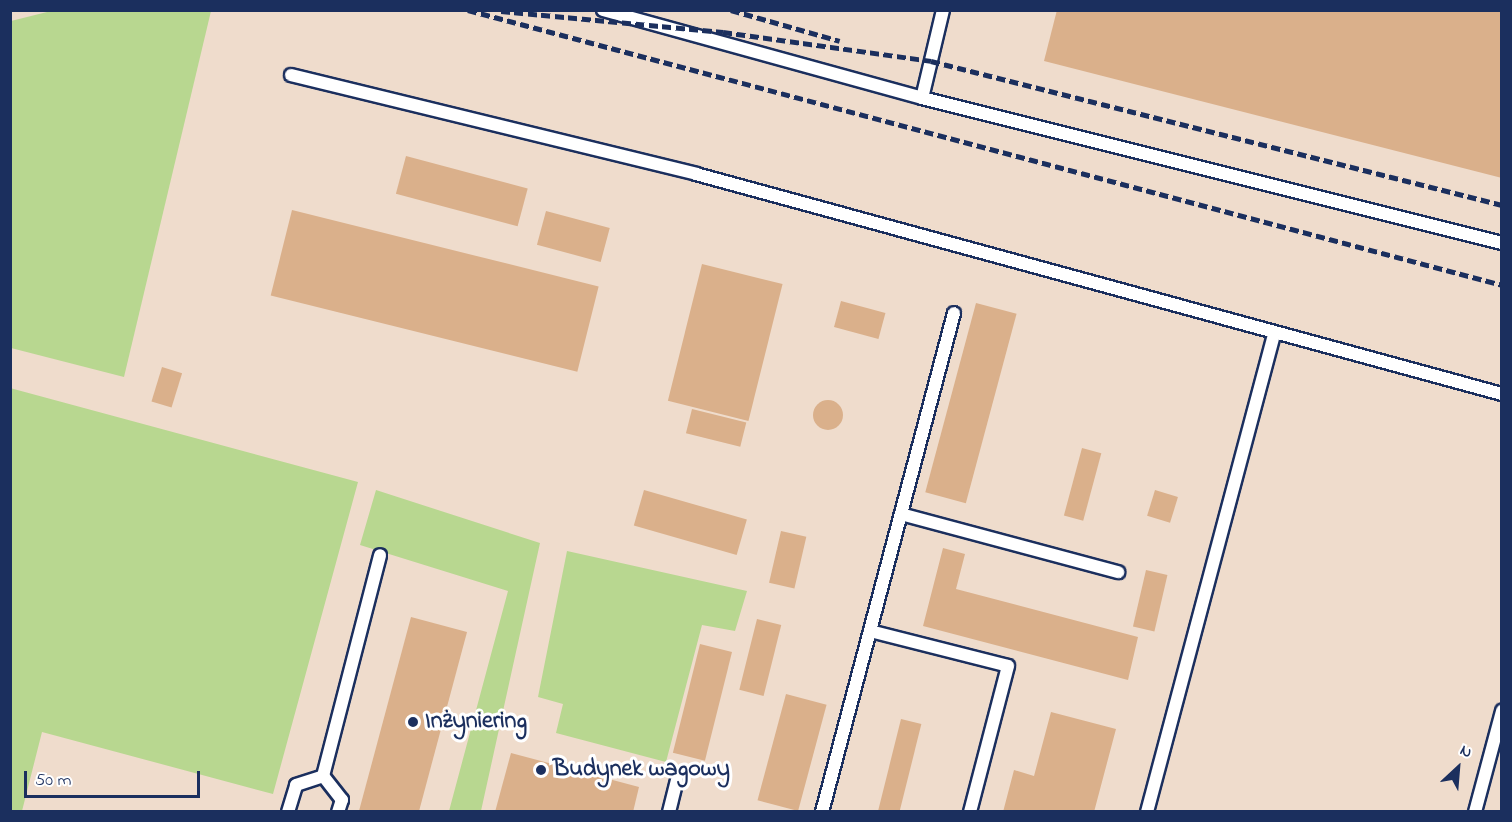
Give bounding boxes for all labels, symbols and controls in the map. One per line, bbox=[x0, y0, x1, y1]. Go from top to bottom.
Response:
place label: Inżyniering bbox=[425, 708, 527, 736]
marker: Inżyniering bbox=[406, 715, 420, 729]
north arrow bbox=[1428, 738, 1488, 798]
text: N bbox=[1456, 739, 1476, 765]
place label: Budynek wagowy bbox=[553, 756, 730, 784]
scale bar bbox=[27, 759, 202, 797]
marker: Budynek wagowy bbox=[534, 763, 548, 777]
text: 50 m bbox=[35, 768, 72, 794]

